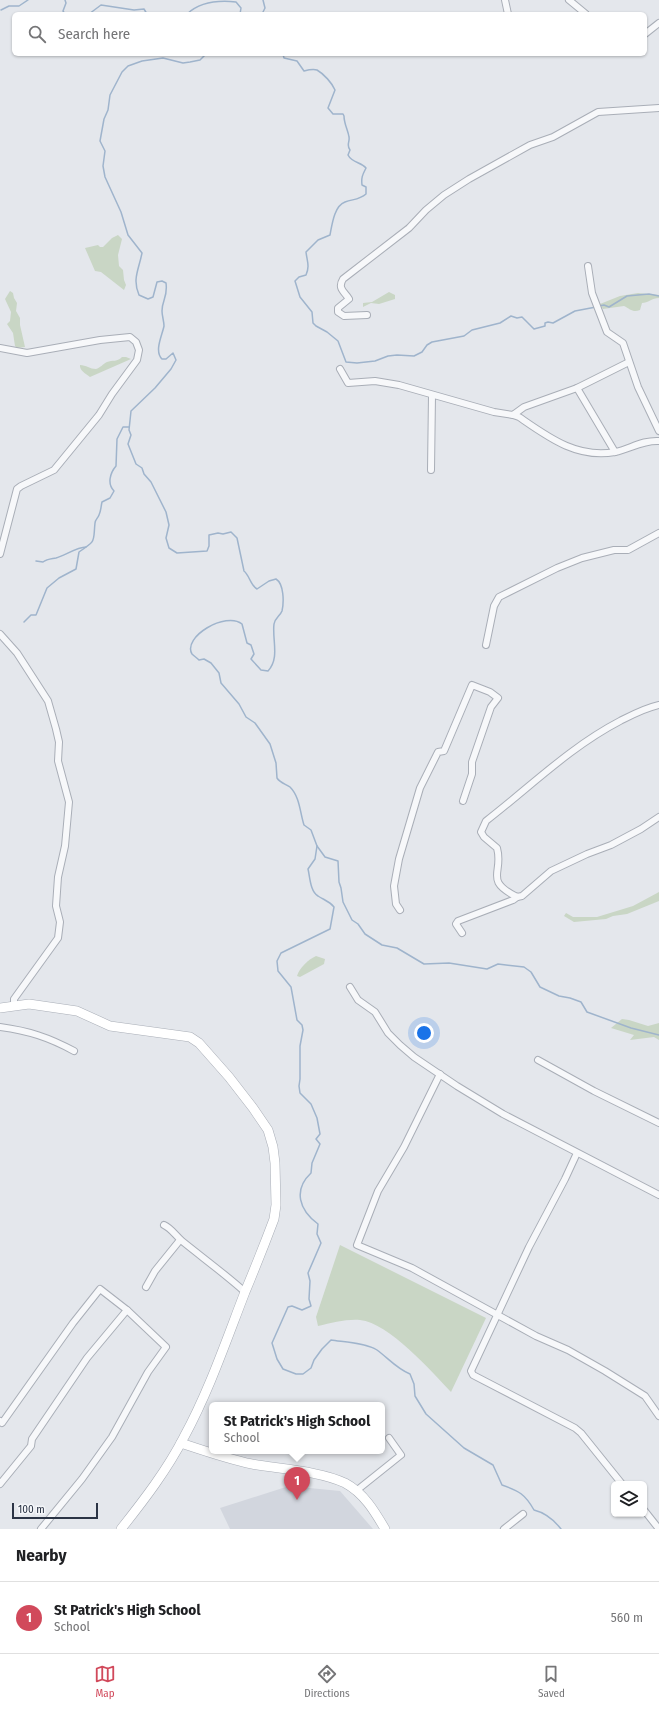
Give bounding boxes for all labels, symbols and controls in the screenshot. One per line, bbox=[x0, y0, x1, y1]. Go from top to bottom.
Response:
search box bbox=[12, 12, 647, 56]
icon: search bbox=[26, 23, 48, 45]
text: Search here bbox=[58, 25, 130, 43]
your location bbox=[414, 1023, 434, 1043]
popup bbox=[209, 1402, 385, 1454]
text: St Patrick's High School bbox=[224, 1412, 370, 1430]
text: School bbox=[224, 1430, 260, 1445]
pin: 1 bbox=[284, 1467, 310, 1500]
map controls bbox=[611, 1481, 647, 1517]
button: layers bbox=[611, 1481, 647, 1517]
scale bar bbox=[12, 1501, 98, 1520]
text: 100 m bbox=[18, 1503, 45, 1516]
text: Nearby bbox=[16, 1545, 67, 1566]
text: St Patrick's High School bbox=[54, 1601, 200, 1619]
text: 1 bbox=[26, 1610, 32, 1625]
text: 560 m bbox=[611, 1610, 643, 1625]
text: School bbox=[54, 1619, 90, 1634]
tab: Map bbox=[94, 1663, 116, 1700]
tab: Directions bbox=[304, 1663, 350, 1700]
tab: Saved bbox=[538, 1663, 565, 1700]

